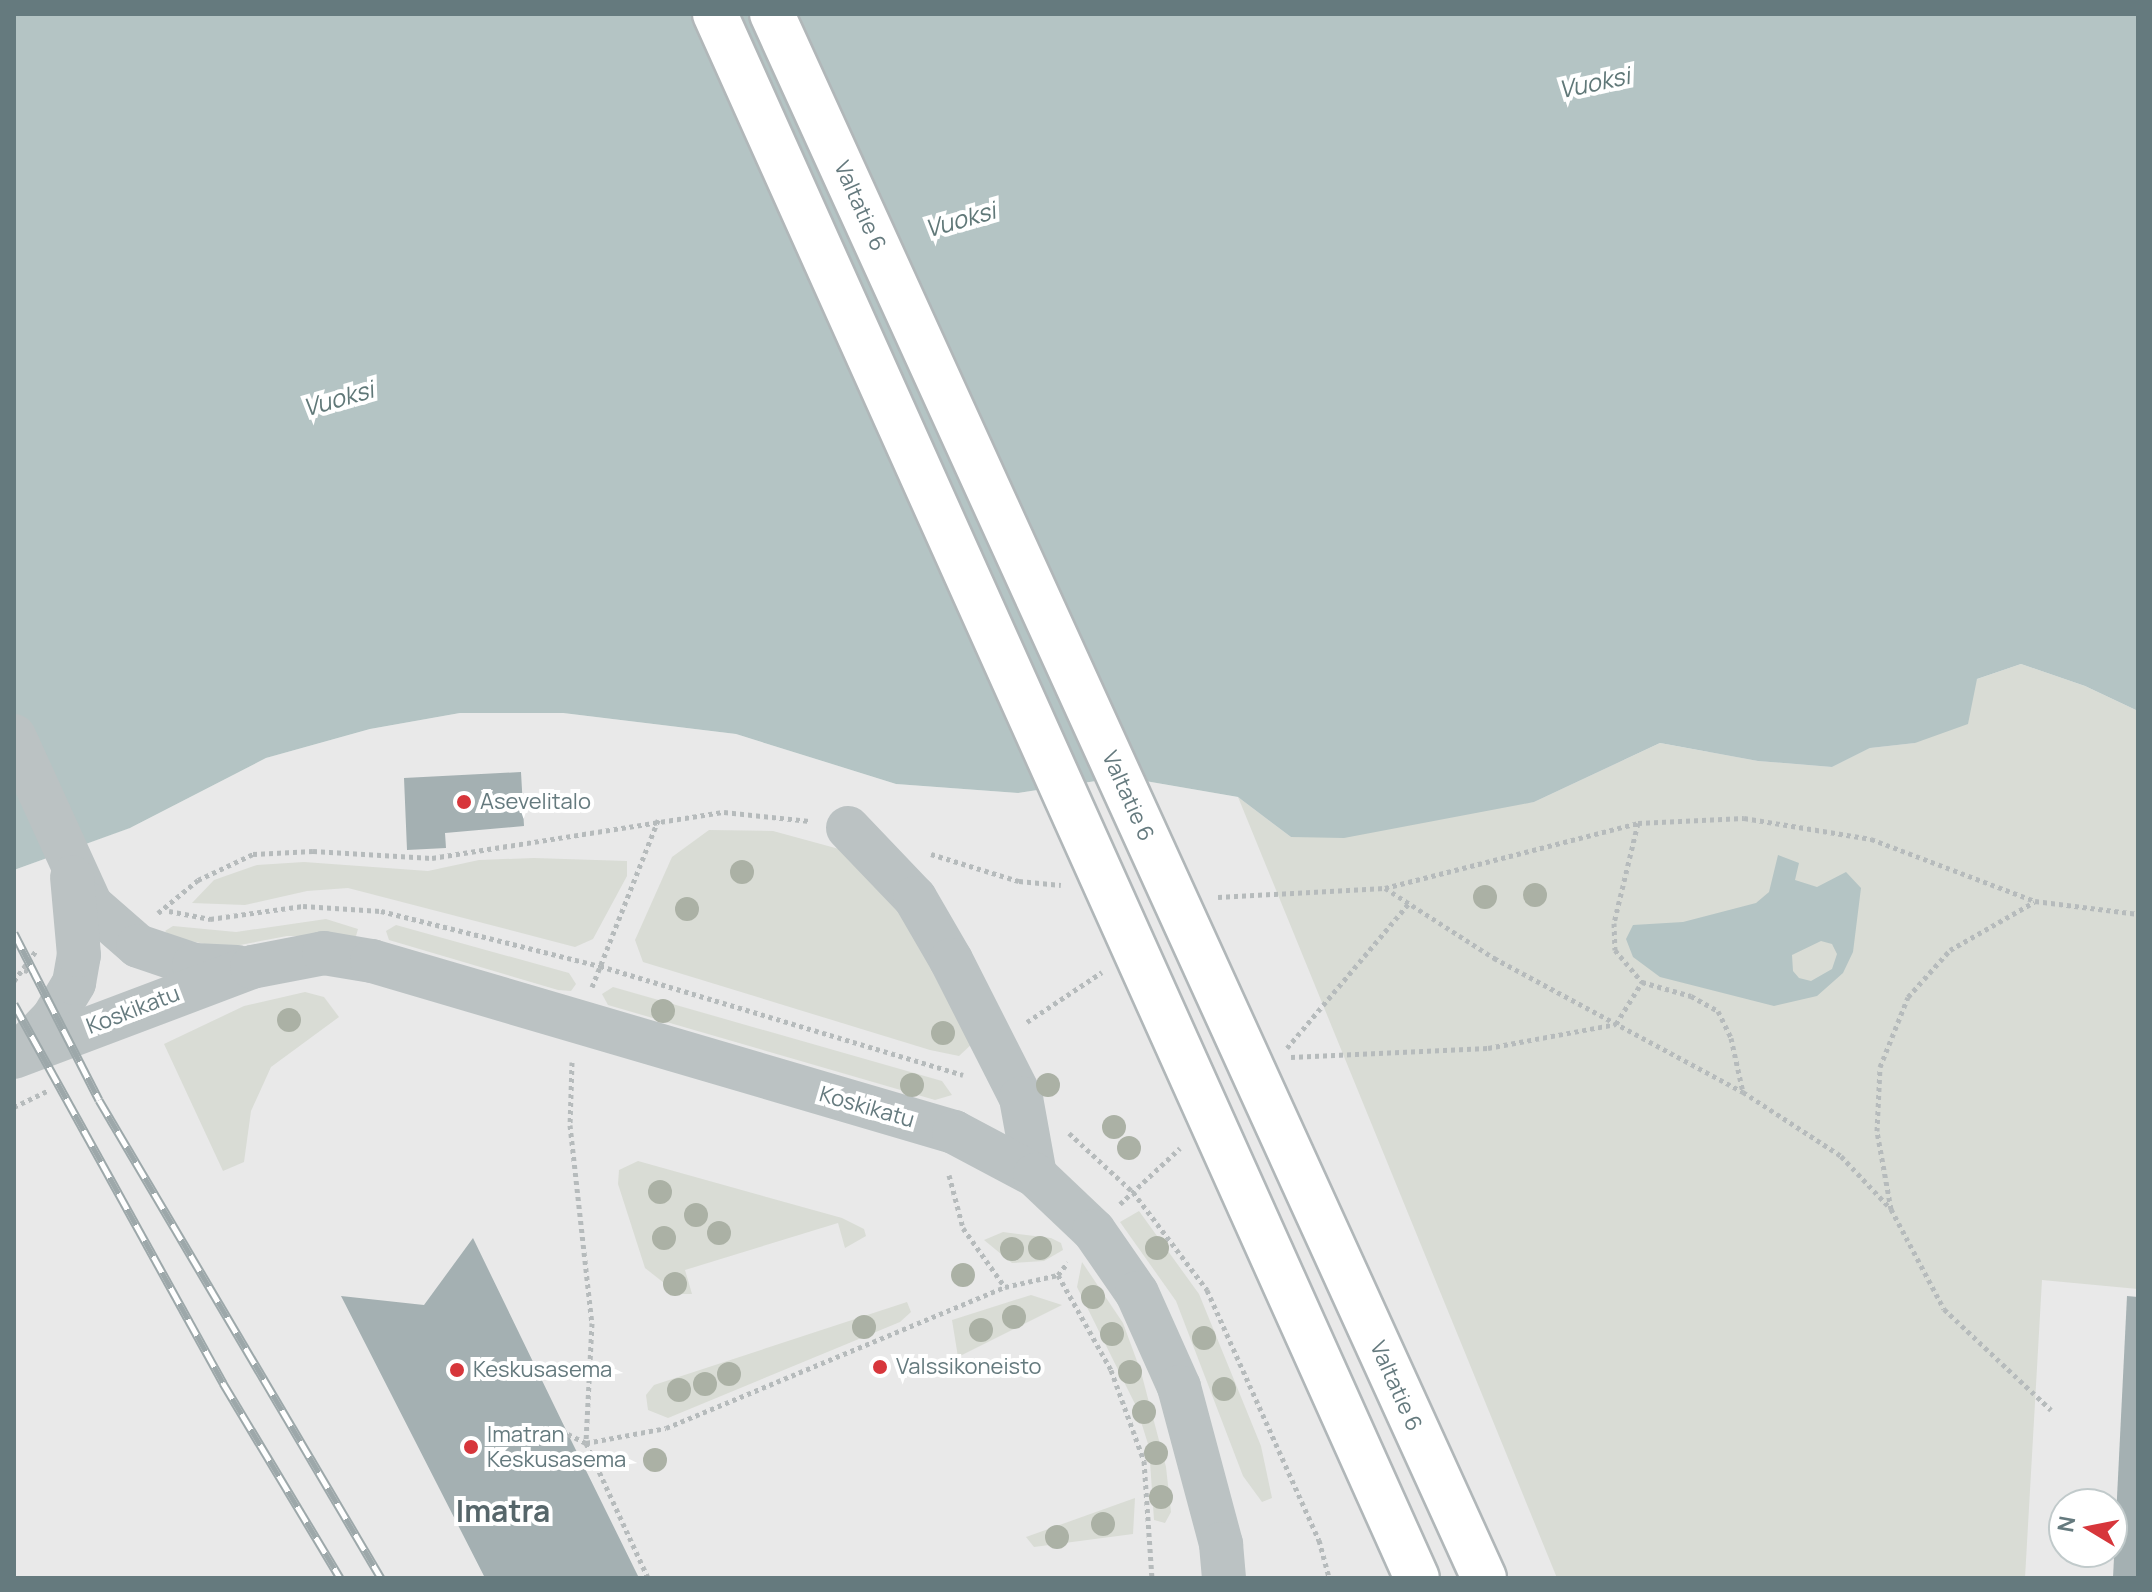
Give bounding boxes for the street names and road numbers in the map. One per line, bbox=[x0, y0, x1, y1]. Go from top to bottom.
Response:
street label: Valtatie 6 bbox=[829, 157, 891, 255]
street label: Valtatie 6 bbox=[1097, 747, 1159, 845]
street label: Koskikatu bbox=[83, 980, 183, 1040]
street label: Koskikatu bbox=[816, 1081, 918, 1133]
street label: Valtatie 6 bbox=[1365, 1337, 1427, 1435]

